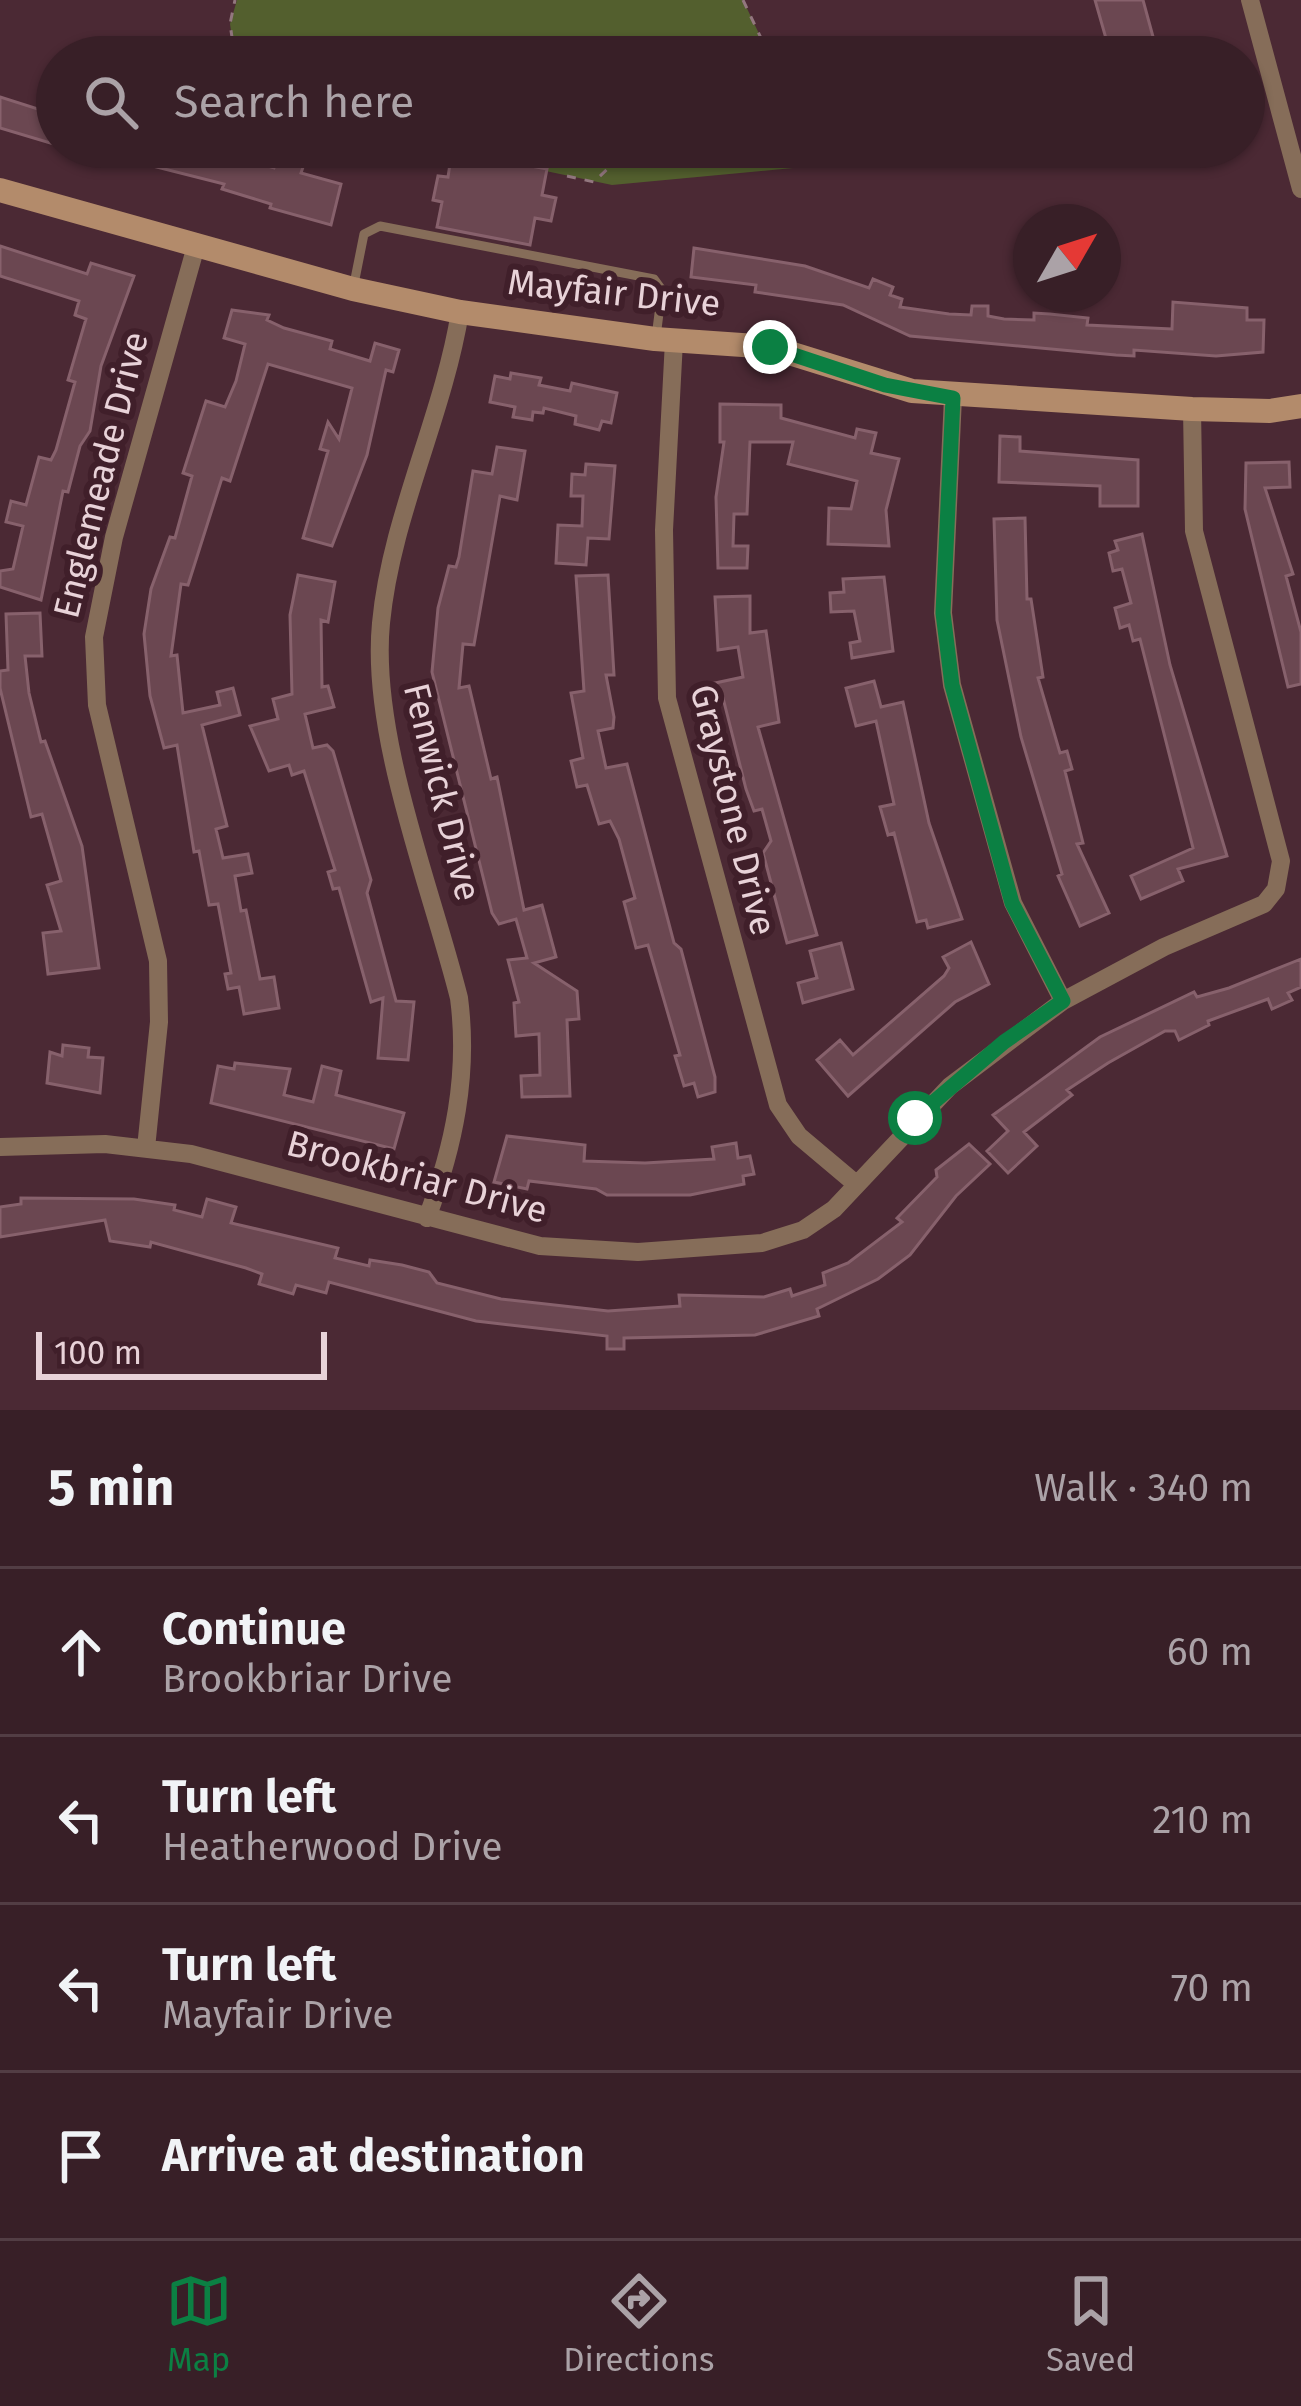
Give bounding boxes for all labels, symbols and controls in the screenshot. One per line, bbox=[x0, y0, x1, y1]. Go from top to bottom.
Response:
search box bbox=[36, 36, 1265, 168]
icon: search bbox=[78, 69, 144, 135]
text: Search here bbox=[174, 75, 414, 129]
north arrow bbox=[1013, 204, 1121, 312]
street label: Mayfair Drive bbox=[505, 260, 723, 326]
route end bbox=[743, 320, 797, 374]
street label: Englemeade Drive bbox=[44, 327, 158, 623]
street label: Fenwick Drive bbox=[394, 679, 490, 905]
street label: Graystone Drive bbox=[681, 680, 785, 940]
route start bbox=[888, 1091, 942, 1145]
street label: Brookbriar Drive bbox=[282, 1121, 552, 1233]
scale bar bbox=[36, 1326, 327, 1379]
text: 100 m bbox=[54, 1333, 142, 1373]
text: 5 min bbox=[48, 1457, 174, 1519]
text: Walk · 340 m bbox=[1034, 1465, 1253, 1511]
text: Continue bbox=[162, 1602, 346, 1656]
icon: ahead bbox=[48, 1619, 114, 1685]
text: 60 m bbox=[1167, 1629, 1253, 1675]
text: Brookbriar Drive bbox=[162, 1656, 452, 1702]
text: Turn left bbox=[162, 1770, 336, 1824]
icon: left bbox=[48, 1787, 114, 1853]
text: 210 m bbox=[1152, 1797, 1253, 1843]
text: Heatherwood Drive bbox=[162, 1824, 502, 1870]
text: Turn left bbox=[162, 1938, 336, 1992]
icon: left bbox=[48, 1955, 114, 2021]
text: 70 m bbox=[1171, 1965, 1253, 2011]
text: Mayfair Drive bbox=[162, 1992, 393, 2038]
icon: arrive bbox=[48, 2123, 114, 2189]
text: Arrive at destination bbox=[162, 2129, 585, 2183]
tab: Map bbox=[166, 2268, 232, 2380]
tab: Directions bbox=[563, 2268, 715, 2380]
tab: Saved bbox=[1046, 2268, 1135, 2380]

